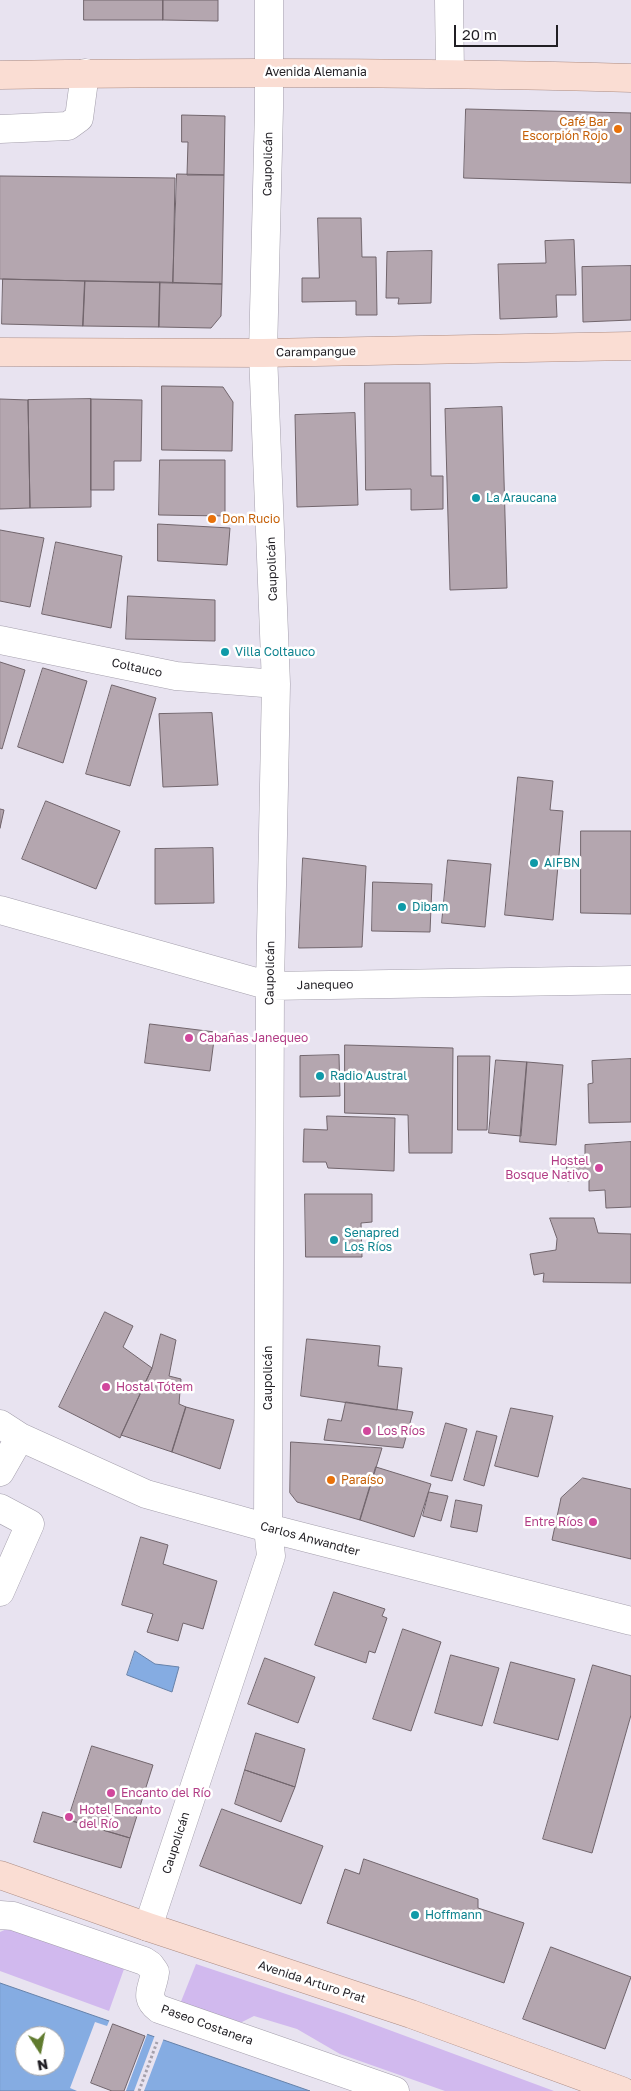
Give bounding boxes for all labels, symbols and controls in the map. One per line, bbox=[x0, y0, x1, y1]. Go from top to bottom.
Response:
scale bar bbox=[456, 15, 560, 47]
text: 20 m bbox=[462, 25, 497, 43]
street label: Avenida Alemania bbox=[265, 65, 367, 79]
place label: Café Bar Escorpión Rojo bbox=[522, 115, 608, 143]
marker: Café Bar Escorpión Rojo bbox=[612, 123, 624, 135]
street label: Caupolicán bbox=[260, 132, 276, 196]
street label: Carampangue bbox=[276, 344, 356, 360]
place label: La Araucana bbox=[486, 491, 557, 505]
marker: La Araucana bbox=[470, 492, 482, 504]
place label: Don Rucio bbox=[222, 512, 280, 526]
marker: Don Rucio bbox=[206, 513, 218, 525]
street label: Caupolicán bbox=[264, 537, 280, 601]
place label: Villa Coltauco bbox=[235, 645, 315, 659]
marker: Villa Coltauco bbox=[219, 646, 231, 658]
street label: Coltauco bbox=[110, 656, 164, 680]
place label: AIFBN bbox=[544, 856, 580, 870]
marker: AIFBN bbox=[528, 857, 540, 869]
place label: Dibam bbox=[412, 900, 448, 914]
marker: Dibam bbox=[396, 901, 408, 913]
street label: Caupolicán bbox=[262, 941, 278, 1005]
street label: Janequeo bbox=[297, 977, 353, 993]
place label: Cabañas Janequeo bbox=[199, 1031, 308, 1045]
marker: Cabañas Janequeo bbox=[183, 1032, 195, 1044]
place label: Radio Austral bbox=[330, 1069, 407, 1083]
marker: Radio Austral bbox=[314, 1070, 326, 1082]
place label: Hostel Bosque Nativo bbox=[505, 1154, 589, 1182]
marker: Hostel Bosque Nativo bbox=[593, 1162, 605, 1174]
place label: Senapred Los Ríos bbox=[344, 1226, 399, 1254]
marker: Senapred Los Ríos bbox=[328, 1234, 340, 1246]
street label: Caupolicán bbox=[261, 1346, 275, 1410]
place label: Hostal Tótem bbox=[116, 1380, 193, 1394]
marker: Hostal Tótem bbox=[100, 1381, 112, 1393]
place label: Los Ríos bbox=[377, 1424, 425, 1438]
marker: Los Ríos bbox=[361, 1425, 373, 1437]
place label: Paraíso bbox=[341, 1473, 384, 1487]
marker: Paraíso bbox=[325, 1474, 337, 1486]
place label: Entre Ríos bbox=[524, 1515, 583, 1529]
marker: Entre Ríos bbox=[587, 1516, 599, 1528]
street label: Carlos Anwandter bbox=[259, 1519, 361, 1559]
place label: Encanto del Río bbox=[121, 1786, 211, 1800]
marker: Encanto del Río bbox=[105, 1787, 117, 1799]
place label: Hotel Encanto del Río bbox=[79, 1803, 161, 1831]
street label: Caupolicán bbox=[159, 1810, 193, 1876]
marker: Hotel Encanto del Río bbox=[63, 1811, 75, 1823]
place label: Hoffmann bbox=[425, 1908, 482, 1922]
marker: Hoffmann bbox=[409, 1909, 421, 1921]
street label: Avenida Arturo Prat bbox=[256, 1958, 368, 2006]
street label: Paseo Costanera bbox=[159, 2002, 255, 2048]
north arrow bbox=[15, 2026, 65, 2076]
text: N bbox=[36, 2056, 50, 2075]

